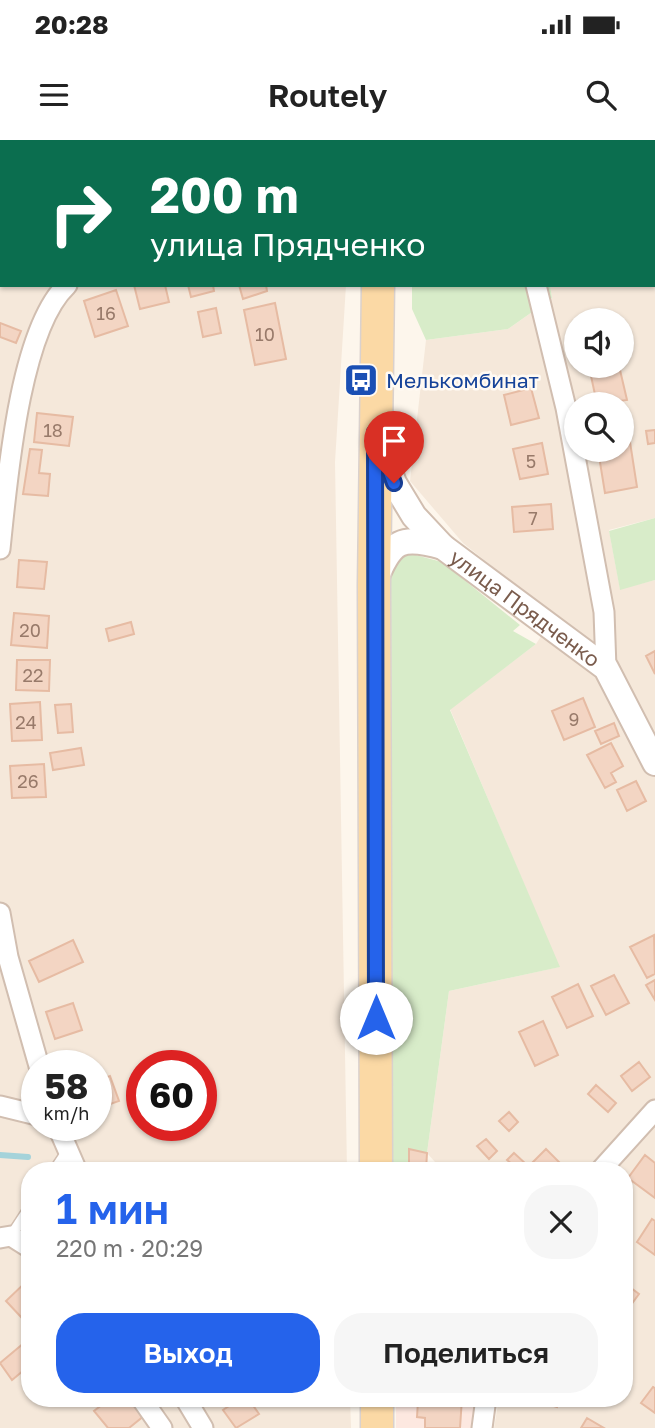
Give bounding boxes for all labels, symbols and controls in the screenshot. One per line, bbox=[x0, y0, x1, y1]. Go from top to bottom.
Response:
text: 20:28 bbox=[35, 9, 109, 40]
icon: menu bbox=[35, 76, 73, 114]
text: Routely bbox=[268, 76, 387, 114]
icon: search bbox=[582, 76, 620, 114]
text: 200 m bbox=[150, 165, 299, 224]
icon: right bbox=[35, 168, 126, 259]
text: улица Прядченко bbox=[150, 225, 426, 263]
house number: 16 bbox=[96, 302, 116, 324]
map controls bbox=[564, 308, 634, 462]
button: sound bbox=[564, 308, 634, 378]
house number: 10 bbox=[255, 323, 275, 345]
bus stop icon: Мелькомбинат bbox=[342, 361, 380, 399]
place label: Мелькомбинат bbox=[386, 367, 539, 393]
button: search bbox=[564, 392, 634, 462]
pin bbox=[364, 411, 424, 483]
house number: 18 bbox=[43, 419, 63, 441]
icon: arrive bbox=[375, 422, 413, 460]
house number: 5 bbox=[526, 450, 536, 472]
house number: 7 bbox=[528, 507, 538, 529]
street label: улица Прядченко bbox=[445, 544, 605, 672]
house number: 20 bbox=[19, 619, 41, 641]
house number: 22 bbox=[23, 664, 43, 686]
house number: 9 bbox=[569, 708, 579, 730]
house number: 24 bbox=[15, 711, 37, 733]
house number: 26 bbox=[17, 770, 39, 792]
position arrow bbox=[339, 981, 413, 1055]
speed limit sign: 60 bbox=[126, 1050, 217, 1141]
text: 58 bbox=[45, 1065, 88, 1107]
text: km/h bbox=[44, 1102, 89, 1124]
text: 1 мин bbox=[56, 1183, 169, 1233]
button: close bbox=[524, 1185, 598, 1259]
text: 220 m · 20:29 bbox=[56, 1234, 203, 1262]
button: Выход bbox=[56, 1313, 320, 1393]
button: Поделиться bbox=[334, 1313, 598, 1393]

